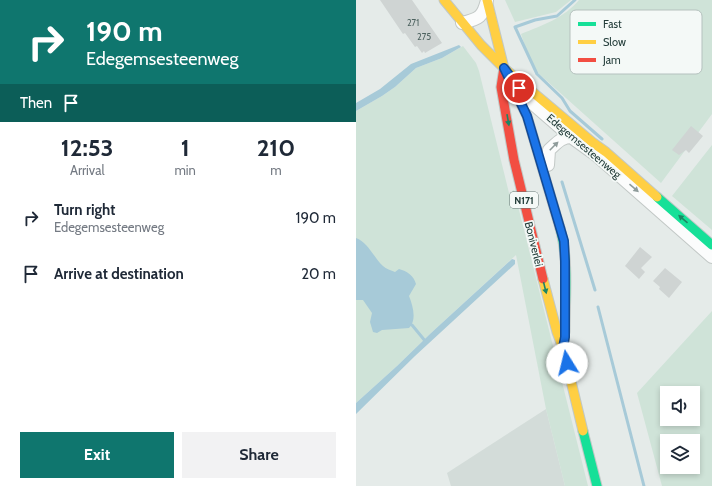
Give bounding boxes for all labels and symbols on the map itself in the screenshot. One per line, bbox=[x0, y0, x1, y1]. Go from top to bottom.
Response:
legend bbox=[570, 10, 702, 74]
house number: 271 bbox=[407, 17, 419, 28]
text: Fast bbox=[603, 17, 622, 31]
house number: 275 bbox=[417, 31, 431, 42]
text: Slow bbox=[603, 35, 626, 49]
text: Jam bbox=[602, 53, 621, 67]
pin bbox=[502, 71, 536, 105]
street label: Edegemsesteenweg bbox=[544, 111, 625, 182]
one-way arrow bbox=[505, 114, 511, 126]
one-way arrow bbox=[549, 141, 558, 151]
one-way arrow bbox=[628, 184, 639, 193]
road number: N171 bbox=[510, 192, 538, 208]
one-way arrow bbox=[678, 215, 687, 224]
street label: Boniverlei bbox=[522, 220, 546, 268]
one-way arrow bbox=[543, 281, 549, 294]
position arrow bbox=[546, 342, 588, 384]

